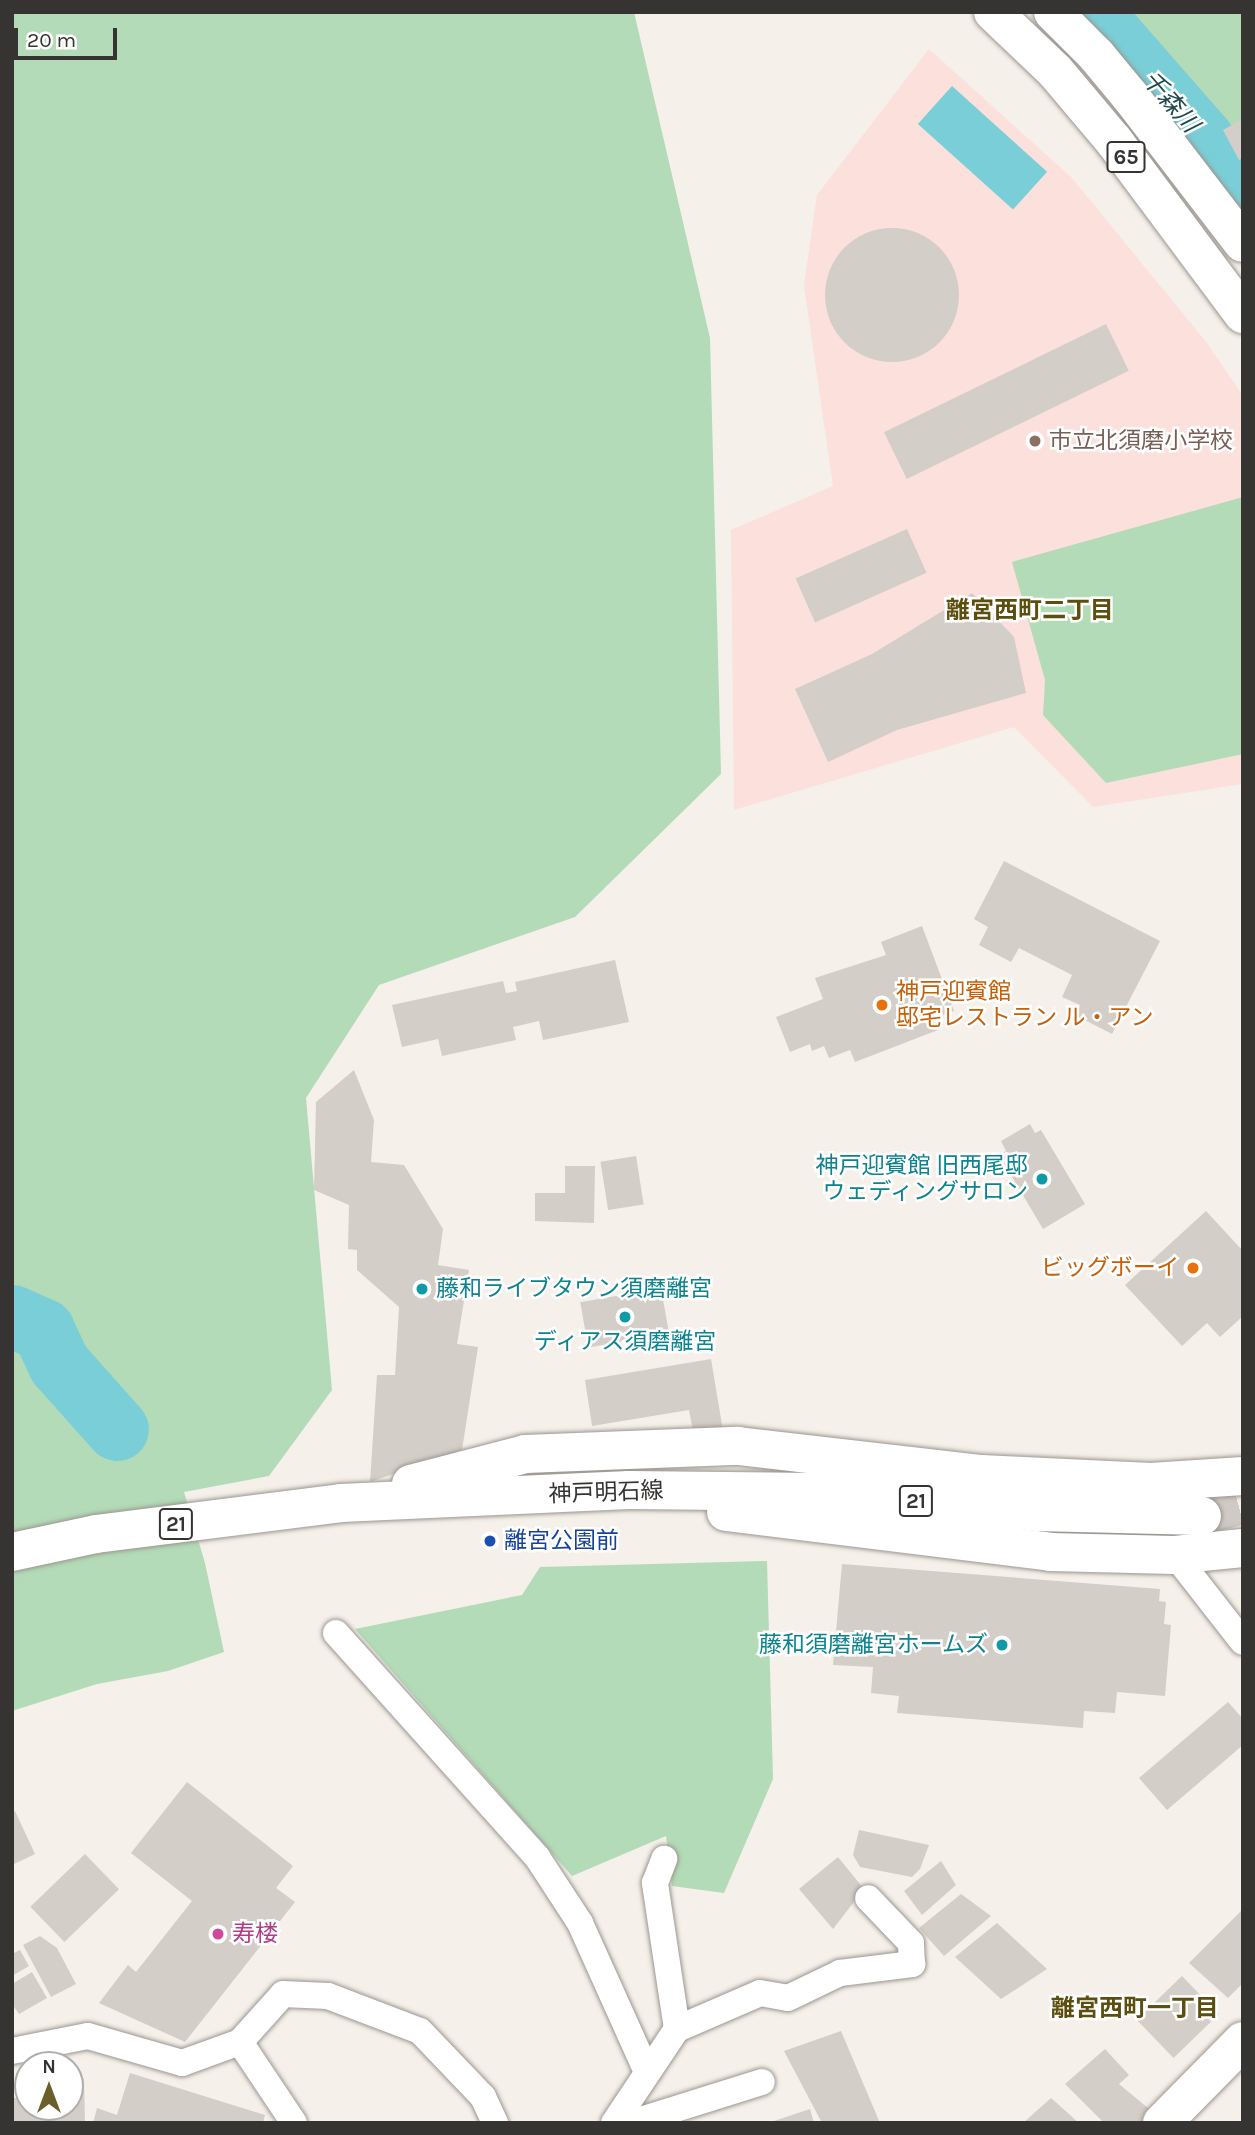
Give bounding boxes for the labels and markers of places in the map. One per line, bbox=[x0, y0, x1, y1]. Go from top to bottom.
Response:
place label: 市立北須磨小学校 bbox=[1049, 427, 1233, 455]
marker: 市立北須磨小学校 bbox=[1027, 433, 1043, 449]
place label: 神戸迎賓館 邸宅レストラン ル・アン bbox=[896, 978, 1154, 1032]
marker: 神戸迎賓館 邸宅レストラン ル・アン bbox=[874, 997, 890, 1013]
place label: 神戸迎賓館 旧西尾邸 ウェディングサロン bbox=[816, 1152, 1028, 1206]
marker: 神戸迎賓館 旧西尾邸 ウェディングサロン bbox=[1034, 1171, 1050, 1187]
place label: ビッグボーイ bbox=[1041, 1254, 1179, 1282]
marker: ビッグボーイ bbox=[1185, 1260, 1201, 1276]
place label: 藤和ライブタウン須磨離宮 bbox=[436, 1275, 712, 1303]
marker: 藤和ライブタウン須磨離宮 bbox=[414, 1281, 430, 1297]
marker: ディアス須磨離宮 bbox=[617, 1309, 633, 1325]
place label: ディアス須磨離宮 bbox=[533, 1328, 717, 1356]
place label: 離宮公園前 bbox=[504, 1527, 619, 1555]
marker: 離宮公園前 bbox=[482, 1533, 498, 1549]
place label: 藤和須磨離宮ホームズ bbox=[758, 1631, 988, 1659]
marker: 藤和須磨離宮ホームズ bbox=[994, 1637, 1010, 1653]
place label: 寿楼 bbox=[232, 1920, 278, 1948]
marker: 寿楼 bbox=[210, 1926, 226, 1942]

